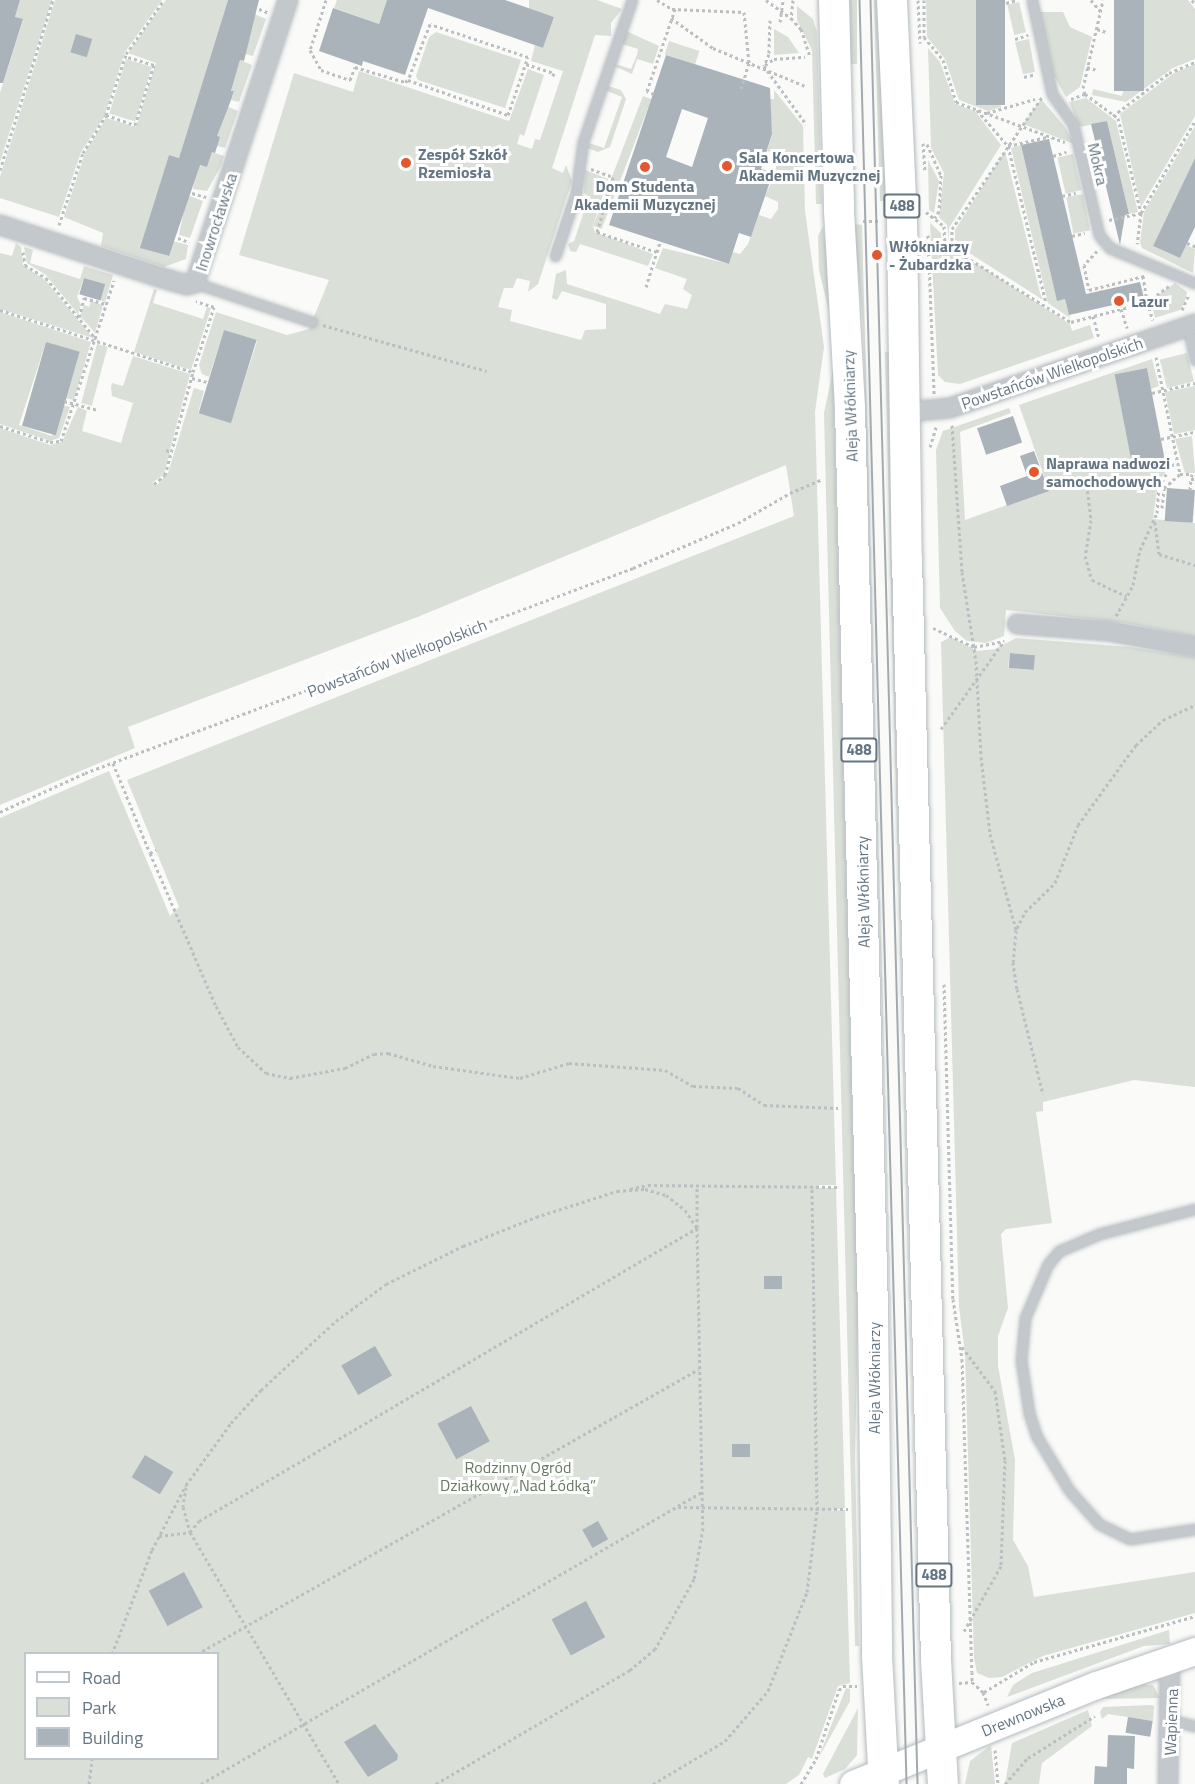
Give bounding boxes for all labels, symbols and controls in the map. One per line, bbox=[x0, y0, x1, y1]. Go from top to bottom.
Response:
street label: Mokra bbox=[1084, 141, 1112, 187]
place label: Zespół Szkół Rzemiosła bbox=[418, 144, 508, 182]
place label: Sala Koncertowa Akademii Muzycznej bbox=[739, 147, 880, 185]
marker: Zespół Szkół Rzemiosła bbox=[399, 156, 413, 170]
marker: Sala Koncertowa Akademii Muzycznej bbox=[720, 159, 734, 173]
marker: Dom Studenta Akademii Muzycznej bbox=[638, 160, 652, 174]
street label: Inowrocławska bbox=[191, 170, 241, 274]
place label: Dom Studenta Akademii Muzycznej bbox=[574, 176, 716, 214]
road number: 488 bbox=[882, 194, 922, 218]
place label: Włókniarzy - Żubardzka bbox=[889, 236, 972, 274]
marker: Włókniarzy - Żubardzka bbox=[870, 248, 884, 262]
place label: Lazur bbox=[1131, 291, 1169, 311]
marker: Lazur bbox=[1112, 294, 1126, 308]
street label: Powstańców Wielkopolskich bbox=[959, 333, 1145, 413]
street label: Aleja Włókniarzy bbox=[838, 350, 862, 462]
place label: Naprawa nadwozi samochodowych bbox=[1046, 453, 1170, 491]
marker: Naprawa nadwozi samochodowych bbox=[1027, 465, 1041, 479]
street label: Powstańców Wielkopolskich bbox=[305, 615, 489, 701]
road number: 488 bbox=[840, 738, 878, 762]
street label: Aleja Włókniarzy bbox=[852, 836, 874, 948]
street label: Aleja Włókniarzy bbox=[864, 1322, 884, 1434]
park label: Rodzinny Ogród Działkowy „Nad Łódką” bbox=[440, 1457, 596, 1495]
road number: 488 bbox=[914, 1563, 954, 1587]
legend bbox=[24, 1652, 219, 1760]
text: Road bbox=[82, 1664, 121, 1691]
street label: Wapienna bbox=[1160, 1688, 1182, 1756]
street label: Drewnowska bbox=[979, 1690, 1067, 1740]
text: Park bbox=[82, 1694, 116, 1721]
text: Building bbox=[82, 1724, 143, 1751]

